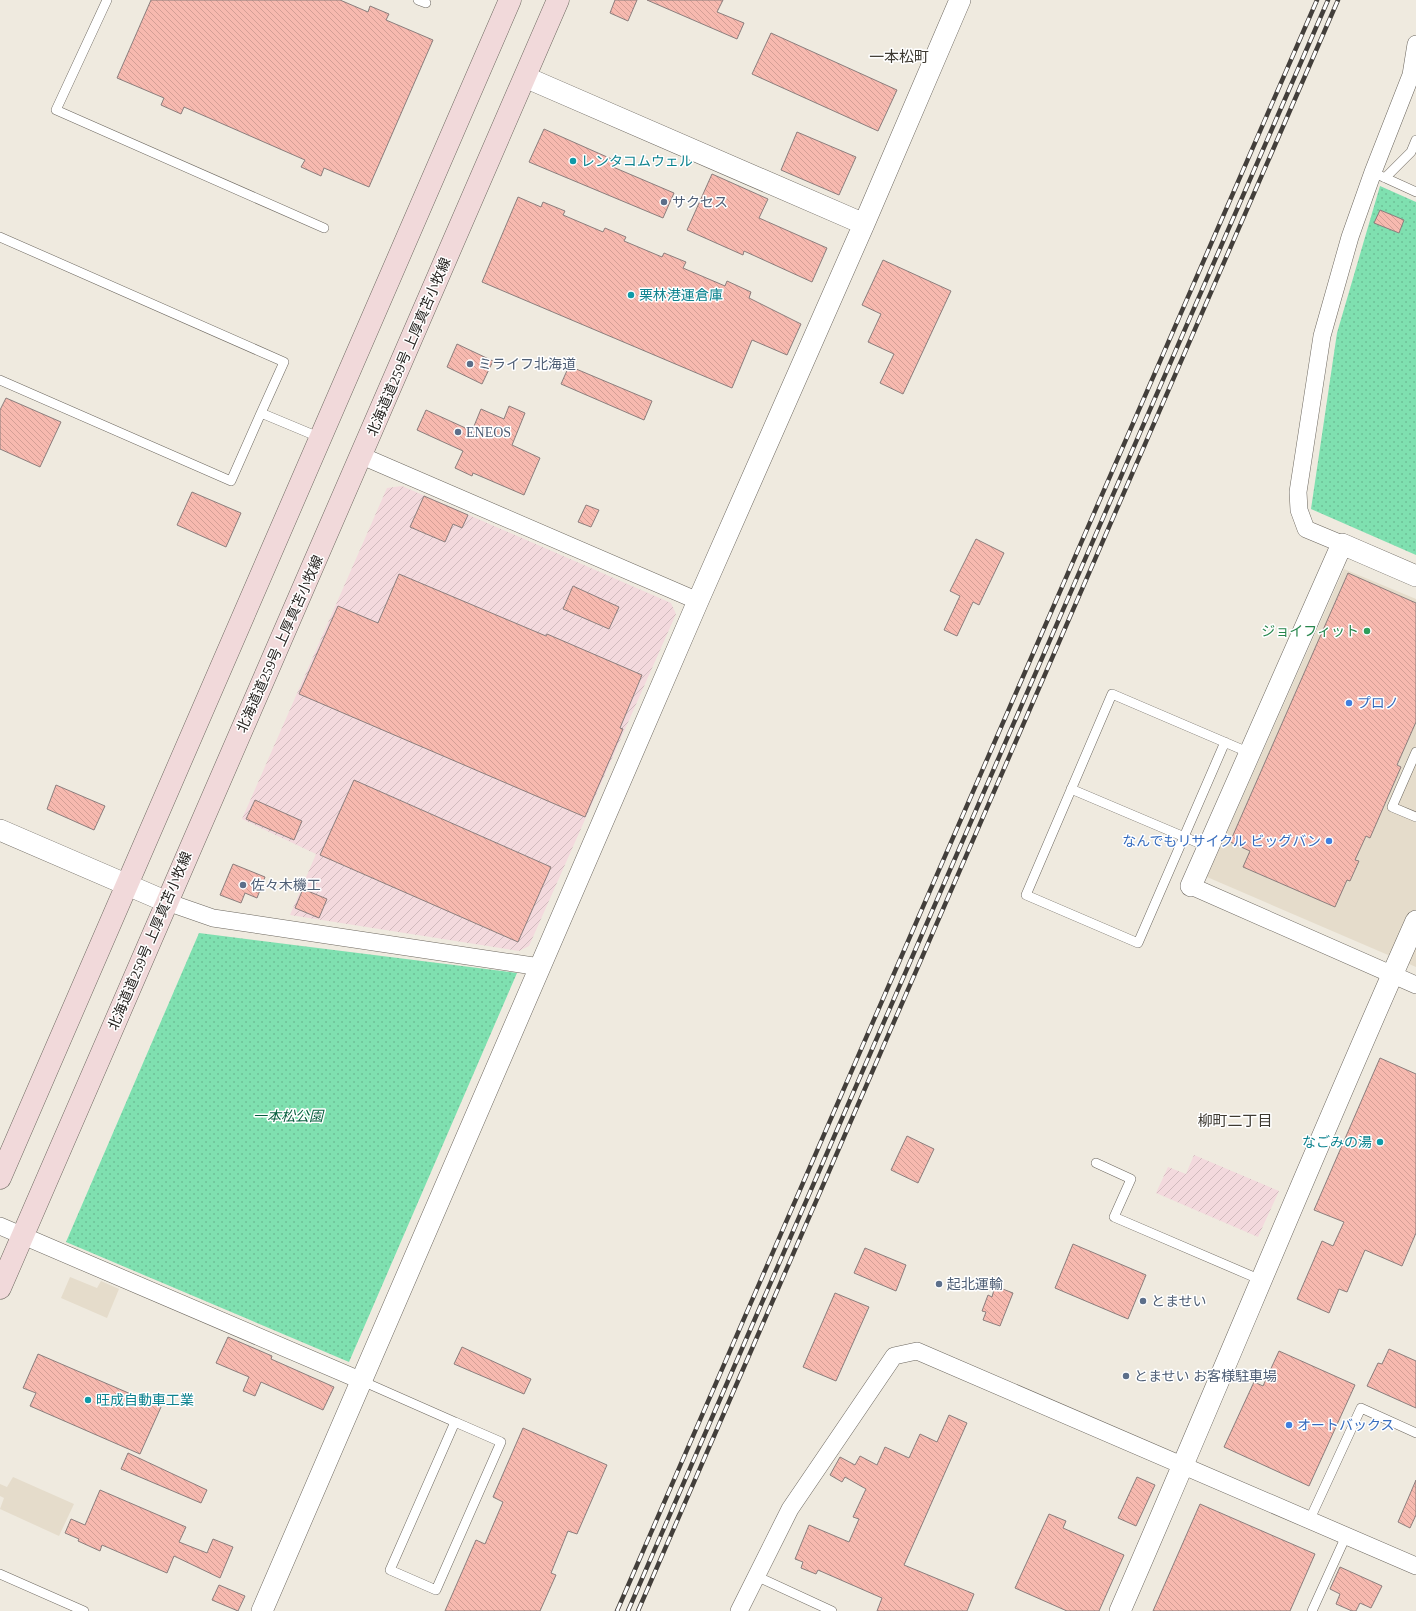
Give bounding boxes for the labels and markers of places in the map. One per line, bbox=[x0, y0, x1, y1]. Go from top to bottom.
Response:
place label: レンタコムウェル bbox=[581, 154, 693, 169]
marker: レンタコムウェル bbox=[568, 156, 578, 166]
place label: サクセス bbox=[672, 195, 728, 210]
marker: サクセス bbox=[659, 197, 669, 207]
place label: 栗林港運倉庫 bbox=[639, 288, 723, 303]
marker: 栗林港運倉庫 bbox=[626, 290, 636, 300]
place label: ミライフ北海道 bbox=[478, 356, 576, 372]
marker: ミライフ北海道 bbox=[465, 359, 475, 369]
place label: ENEOS bbox=[466, 425, 511, 440]
marker: ENEOS bbox=[453, 427, 463, 437]
place label: ジョイフィット bbox=[1261, 624, 1359, 639]
marker: ジョイフィット bbox=[1362, 626, 1372, 636]
place label: プロノ bbox=[1357, 696, 1399, 711]
marker: プロノ bbox=[1344, 698, 1354, 708]
place label: なんでもリサイクル ビッグバン bbox=[1122, 834, 1321, 849]
marker: なんでもリサイクル ビッグバン bbox=[1324, 836, 1334, 846]
place label: 佐々木機工 bbox=[251, 877, 321, 893]
marker: 佐々木機工 bbox=[238, 880, 248, 890]
place label: なごみの湯 bbox=[1302, 1134, 1372, 1150]
marker: なごみの湯 bbox=[1375, 1137, 1385, 1147]
place label: 起北運輸 bbox=[947, 1276, 1003, 1292]
marker: 起北運輸 bbox=[934, 1279, 944, 1289]
place label: とませい bbox=[1151, 1294, 1207, 1309]
marker: とませい bbox=[1138, 1296, 1148, 1306]
place label: とませい お客様駐車場 bbox=[1134, 1369, 1277, 1384]
marker: とませい お客様駐車場 bbox=[1121, 1371, 1131, 1381]
place label: 旺成自動車工業 bbox=[96, 1393, 194, 1408]
marker: 旺成自動車工業 bbox=[83, 1395, 93, 1405]
place label: オートバックス bbox=[1297, 1418, 1395, 1433]
marker: オートバックス bbox=[1284, 1420, 1294, 1430]

